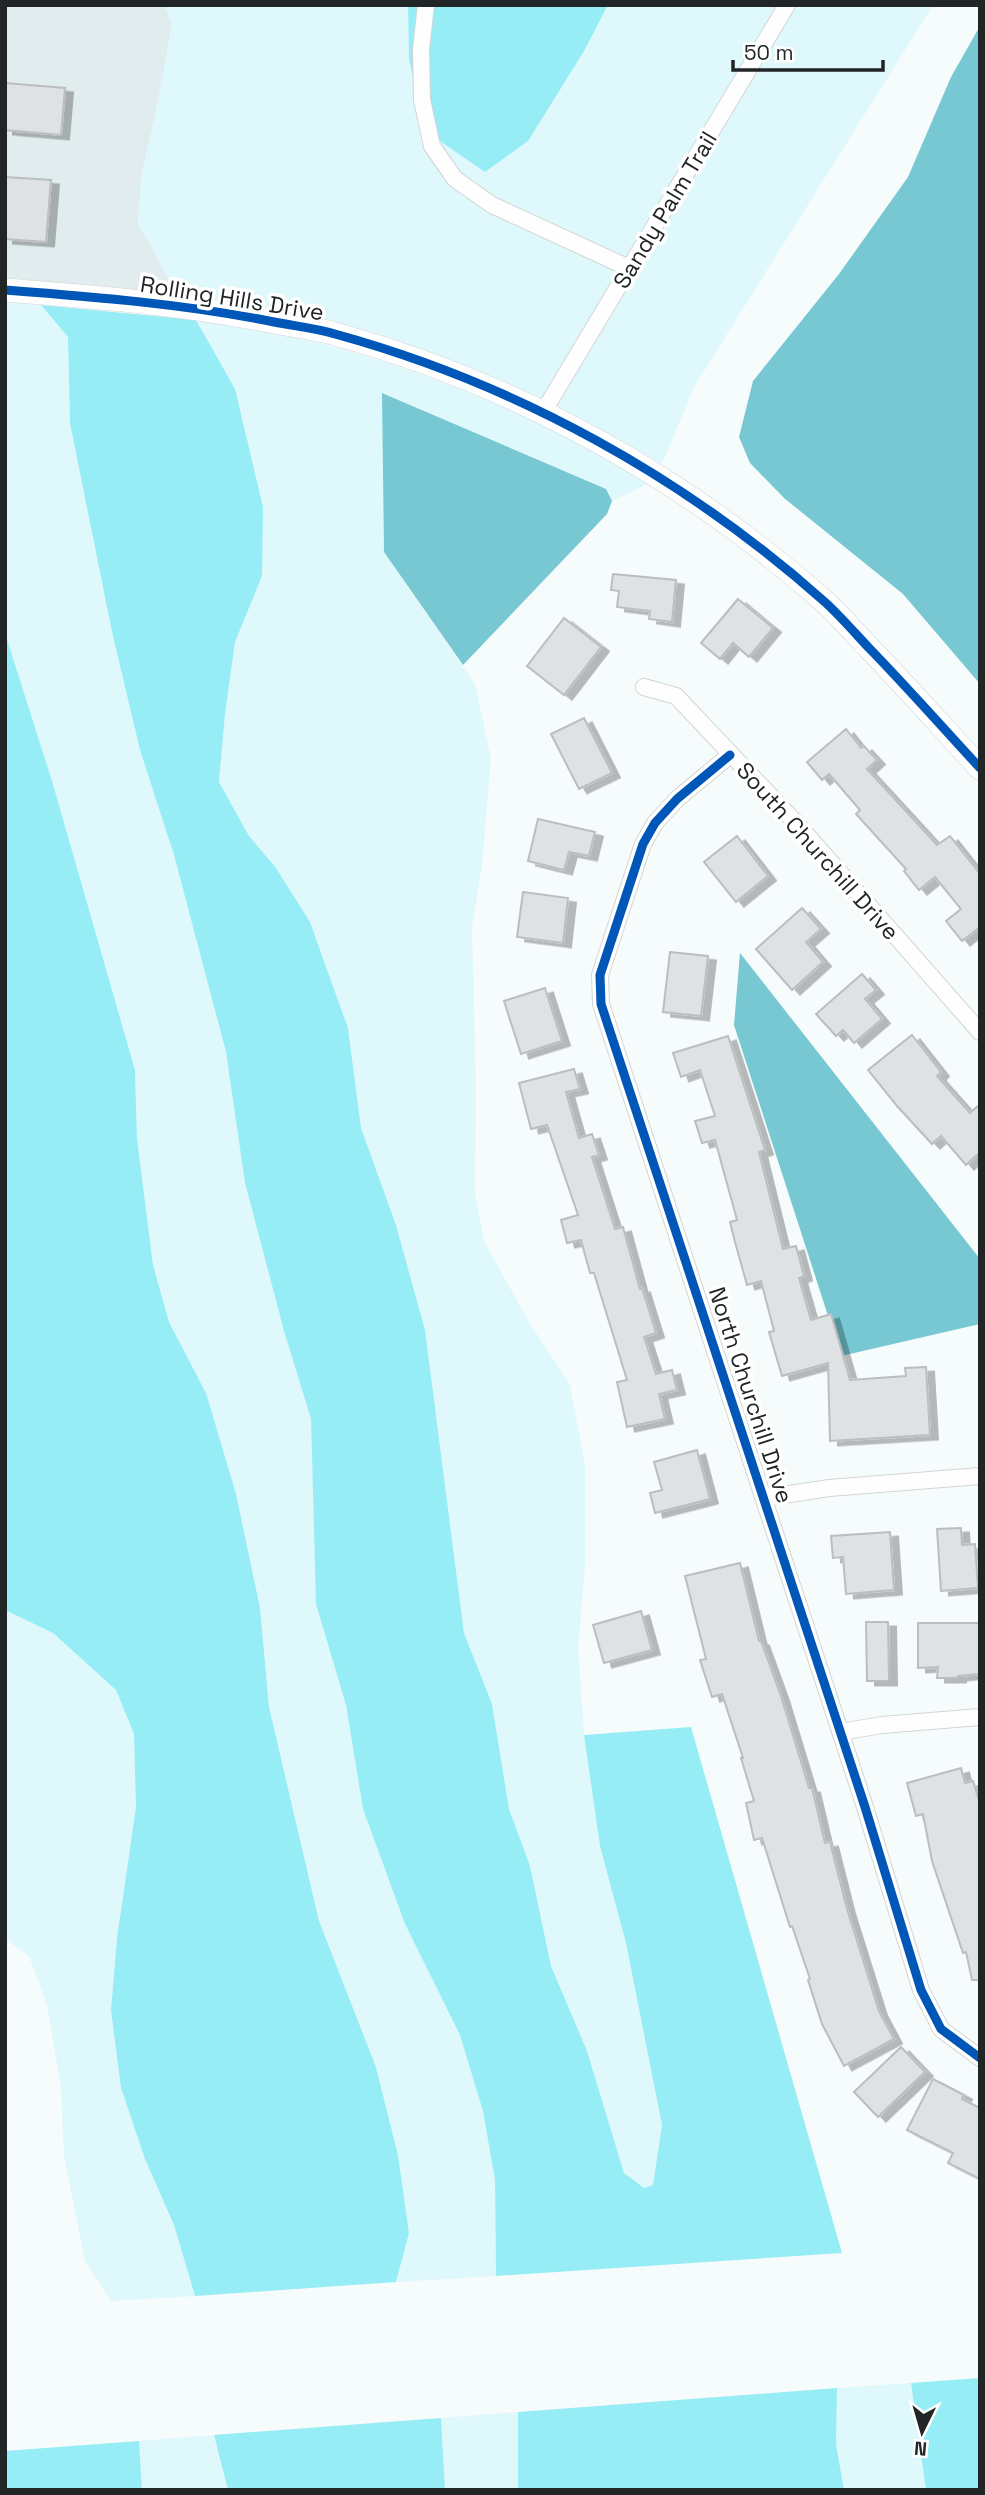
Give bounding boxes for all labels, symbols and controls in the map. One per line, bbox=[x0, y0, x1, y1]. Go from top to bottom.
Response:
scale bar bbox=[733, 28, 884, 72]
text: 50 m bbox=[744, 39, 794, 66]
street label: Sandy Palm Trail bbox=[606, 126, 724, 294]
street label: Rolling Hills Drive bbox=[138, 269, 326, 327]
street label: South Churchill Drive bbox=[730, 756, 906, 946]
street label: North Churchill Drive bbox=[702, 1283, 800, 1507]
north arrow bbox=[887, 2397, 957, 2467]
text: N bbox=[913, 2435, 928, 2461]

